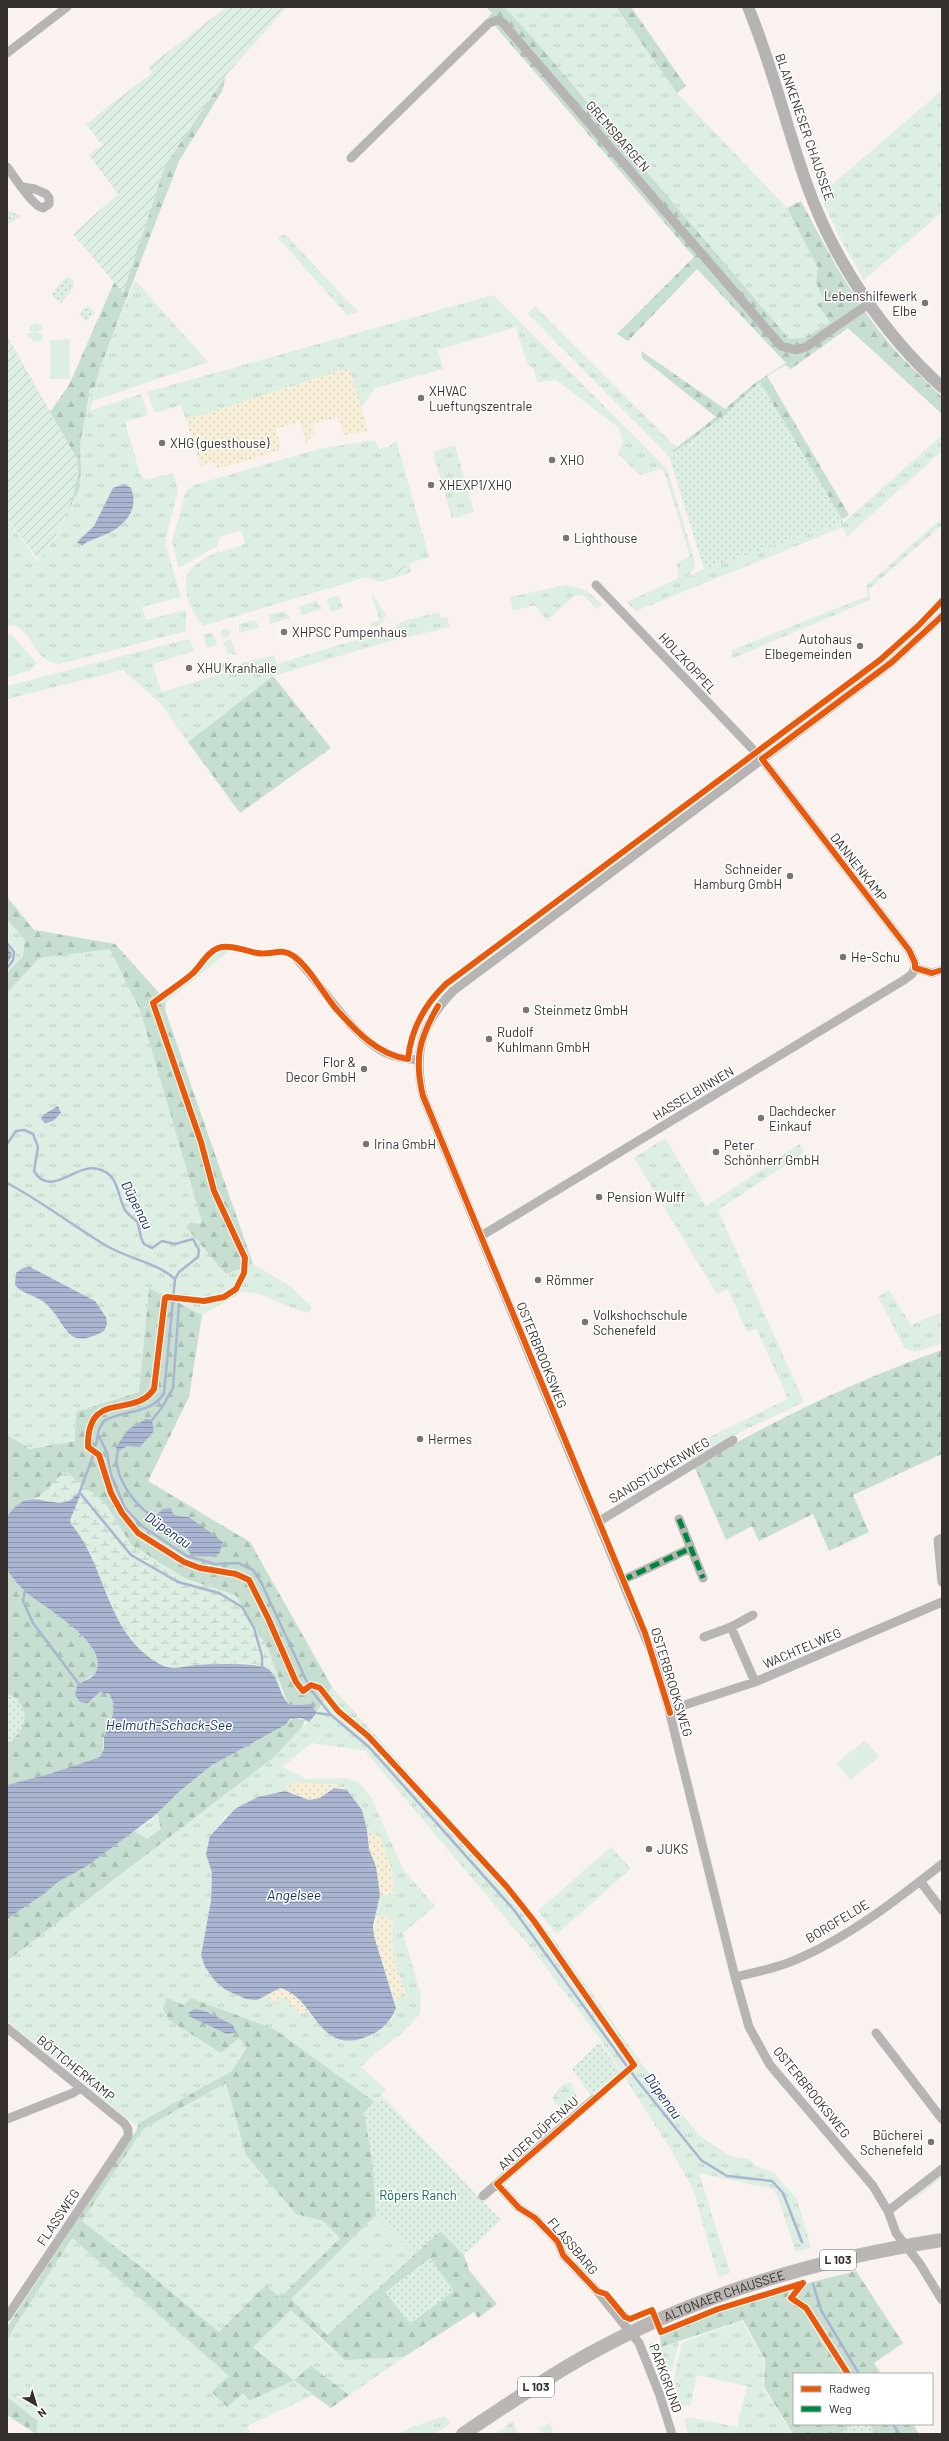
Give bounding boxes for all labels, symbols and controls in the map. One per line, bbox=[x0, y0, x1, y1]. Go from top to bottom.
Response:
street label: BLANKENESER CHAUSSEE bbox=[772, 51, 838, 203]
street label: GREMSBARGEN bbox=[583, 97, 653, 175]
place label: Lebenshilfewerk Elbe bbox=[824, 288, 917, 319]
marker: Lebenshilfewerk Elbe bbox=[920, 298, 930, 308]
place label: XHVAC Lueftungszentrale bbox=[429, 383, 532, 414]
marker: XHVAC Lueftungszentrale bbox=[416, 393, 426, 403]
place label: XHG (guesthouse) bbox=[170, 435, 270, 451]
marker: XHG (guesthouse) bbox=[157, 438, 167, 448]
place label: XHO bbox=[560, 452, 584, 468]
marker: XHO bbox=[547, 455, 557, 465]
place label: XHEXP1/XHQ bbox=[439, 477, 512, 493]
marker: XHEXP1/XHQ bbox=[426, 480, 436, 490]
place label: Lighthouse bbox=[574, 530, 638, 546]
marker: Lighthouse bbox=[561, 533, 571, 543]
place label: XHPSC Pumpenhaus bbox=[292, 624, 407, 640]
marker: XHPSC Pumpenhaus bbox=[279, 627, 289, 637]
street label: HOLZKOPPEL bbox=[656, 629, 720, 697]
place label: Autohaus Elbegemeinden bbox=[764, 631, 852, 662]
marker: Autohaus Elbegemeinden bbox=[855, 641, 865, 651]
place label: XHU Kranhalle bbox=[197, 660, 277, 676]
marker: XHU Kranhalle bbox=[184, 663, 194, 673]
street label: DANNENKAMP bbox=[827, 830, 891, 905]
place label: Schneider Hamburg GmbH bbox=[694, 861, 782, 892]
marker: Schneider Hamburg GmbH bbox=[785, 871, 795, 881]
place label: He-Schu bbox=[851, 949, 900, 965]
marker: He-Schu bbox=[838, 952, 848, 962]
place label: Steinmetz GmbH bbox=[534, 1002, 628, 1018]
marker: Steinmetz GmbH bbox=[521, 1005, 531, 1015]
place label: Rudolf Kuhlmann GmbH bbox=[497, 1024, 590, 1055]
marker: Rudolf Kuhlmann GmbH bbox=[484, 1034, 494, 1044]
place label: Flor & Decor GmbH bbox=[286, 1054, 356, 1085]
street label: HASSELBINNEN bbox=[650, 1062, 736, 1124]
marker: Flor & Decor GmbH bbox=[359, 1064, 369, 1074]
place label: Dachdecker Einkauf bbox=[769, 1103, 836, 1134]
marker: Dachdecker Einkauf bbox=[756, 1113, 766, 1123]
place label: Irina GmbH bbox=[374, 1136, 436, 1152]
place label: Peter Schönherr GmbH bbox=[724, 1137, 819, 1168]
marker: Irina GmbH bbox=[361, 1139, 371, 1149]
marker: Peter Schönherr GmbH bbox=[711, 1147, 721, 1157]
water label: Düpenau bbox=[118, 1178, 157, 1232]
place label: Pension Wulff bbox=[607, 1189, 686, 1205]
marker: Pension Wulff bbox=[594, 1192, 604, 1202]
place label: Römmer bbox=[546, 1272, 594, 1288]
marker: Römmer bbox=[533, 1275, 543, 1285]
street label: OSTERBROOKSWEG bbox=[513, 1299, 571, 1411]
place label: Volkshochschule Schenefeld bbox=[593, 1307, 688, 1338]
marker: Volkshochschule Schenefeld bbox=[580, 1317, 590, 1327]
place label: Hermes bbox=[428, 1431, 472, 1447]
marker: Hermes bbox=[415, 1434, 425, 1444]
street label: SANDSTÜCKENWEG bbox=[606, 1434, 712, 1506]
water label: Düpenau bbox=[142, 1508, 195, 1552]
street label: WACHTELWEG bbox=[760, 1624, 844, 1672]
street label: OSTERBROOKSWEG bbox=[648, 1625, 696, 1739]
water label: Helmuth-Schack-See bbox=[106, 1716, 232, 1733]
place label: JUKS bbox=[657, 1841, 688, 1857]
marker: JUKS bbox=[644, 1844, 654, 1854]
water label: Angelsee bbox=[267, 1886, 321, 1903]
street label: BORGFELDE bbox=[803, 1896, 872, 1946]
street label: BÖTTCHERKAMP bbox=[34, 2032, 118, 2105]
street label: OSTERBROOKSWEG bbox=[770, 2043, 854, 2141]
water label: Düpenau bbox=[641, 2070, 686, 2122]
street label: AN DER DÜPENAU bbox=[494, 2093, 582, 2173]
place label: Bücherei Schenefeld bbox=[860, 2127, 923, 2158]
marker: Bücherei Schenefeld bbox=[926, 2137, 936, 2147]
street label: FLASSWEG bbox=[33, 2186, 83, 2248]
park label: Röpers Ranch bbox=[379, 2187, 457, 2203]
street label: FLASSBARG bbox=[545, 2214, 602, 2278]
road number: L 103 bbox=[820, 2250, 856, 2270]
street label: ALTONAER CHAUSSEE bbox=[661, 2266, 787, 2324]
street label: PARKGRUND bbox=[646, 2341, 686, 2415]
legend bbox=[793, 2373, 933, 2425]
road number: L 103 bbox=[518, 2377, 554, 2397]
text: Radweg bbox=[829, 2381, 870, 2395]
north arrow bbox=[16, 2385, 56, 2425]
text: Weg bbox=[829, 2401, 852, 2415]
text: N bbox=[36, 2406, 49, 2421]

